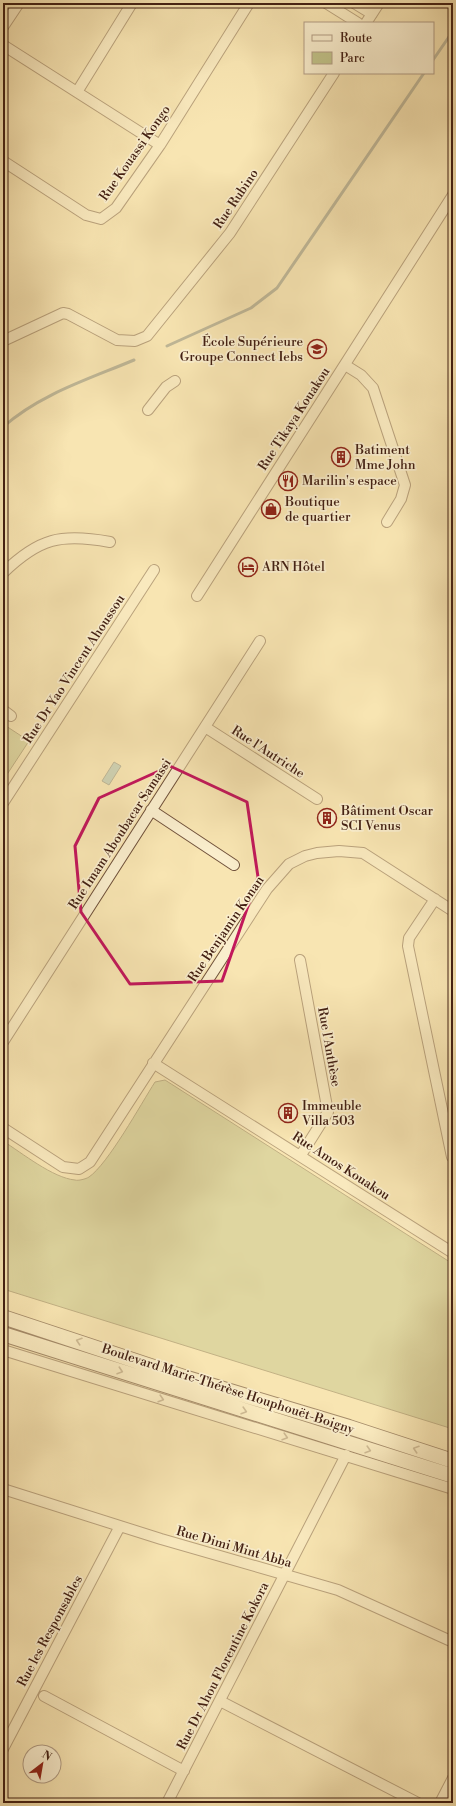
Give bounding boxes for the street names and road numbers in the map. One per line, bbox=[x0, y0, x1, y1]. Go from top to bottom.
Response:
street label: Rue Kouassi Kongo bbox=[96, 102, 174, 204]
street label: Rue Rubino bbox=[210, 166, 262, 232]
street label: Rue Tikaya Kouakou bbox=[255, 364, 334, 474]
street label: Rue Dr Yao Vincent Ahoussou bbox=[20, 591, 129, 747]
street label: Rue l'Autriche bbox=[228, 722, 308, 782]
street label: Rue Imam Aboubacar Samassi bbox=[65, 756, 175, 912]
street label: Rue Benjamin Konan bbox=[184, 873, 268, 985]
street label: Rue l'Anthèse bbox=[314, 1006, 344, 1088]
street label: Rue Amos Kouakou bbox=[289, 1128, 393, 1204]
street label: Boulevard Marie-Thérèse Houphouët-Boigny bbox=[99, 1340, 357, 1438]
street label: Rue Dimi Mint Abba bbox=[174, 1523, 294, 1571]
street label: Rue les Responsables bbox=[14, 1572, 86, 1689]
street label: Rue Dr Ahou Florentine Kokora bbox=[174, 1579, 273, 1753]

